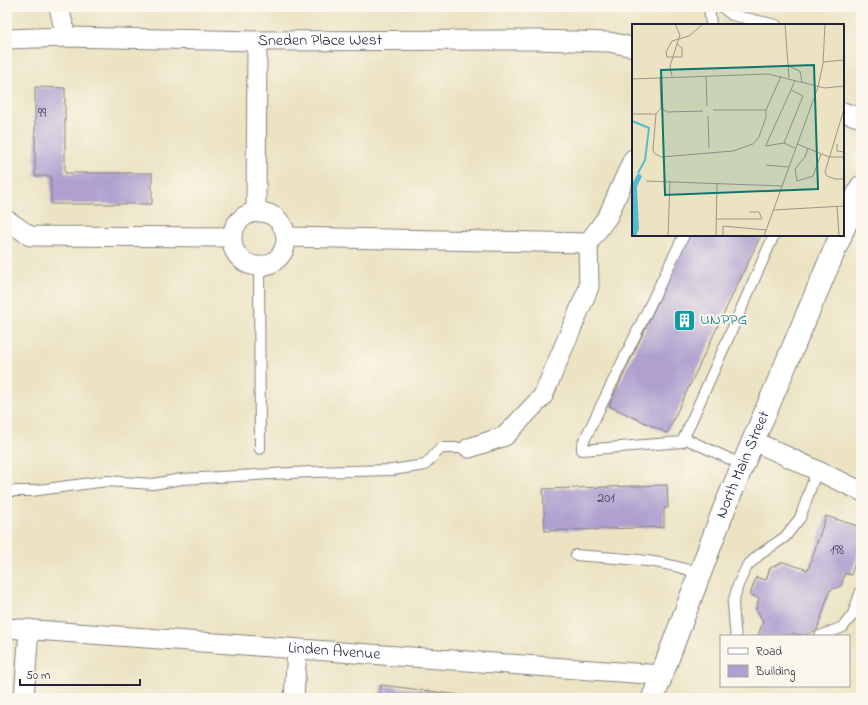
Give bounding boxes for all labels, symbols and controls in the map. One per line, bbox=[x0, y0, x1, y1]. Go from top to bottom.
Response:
inset map bbox=[632, 24, 844, 236]
street label: Sneden Place West bbox=[258, 29, 383, 53]
house number: 99 bbox=[38, 103, 47, 124]
building icon: UNPPG bbox=[672, 307, 698, 333]
place label: UNPPG bbox=[700, 308, 748, 332]
street label: North Main Street bbox=[710, 407, 777, 522]
house number: 201 bbox=[597, 488, 615, 509]
house number: 198 bbox=[830, 540, 844, 561]
legend bbox=[720, 635, 850, 687]
street label: Linden Avenue bbox=[287, 636, 382, 667]
text: Road bbox=[756, 643, 782, 661]
scale bar bbox=[20, 661, 140, 687]
text: Building bbox=[755, 663, 795, 682]
text: 50 m bbox=[26, 667, 50, 685]

